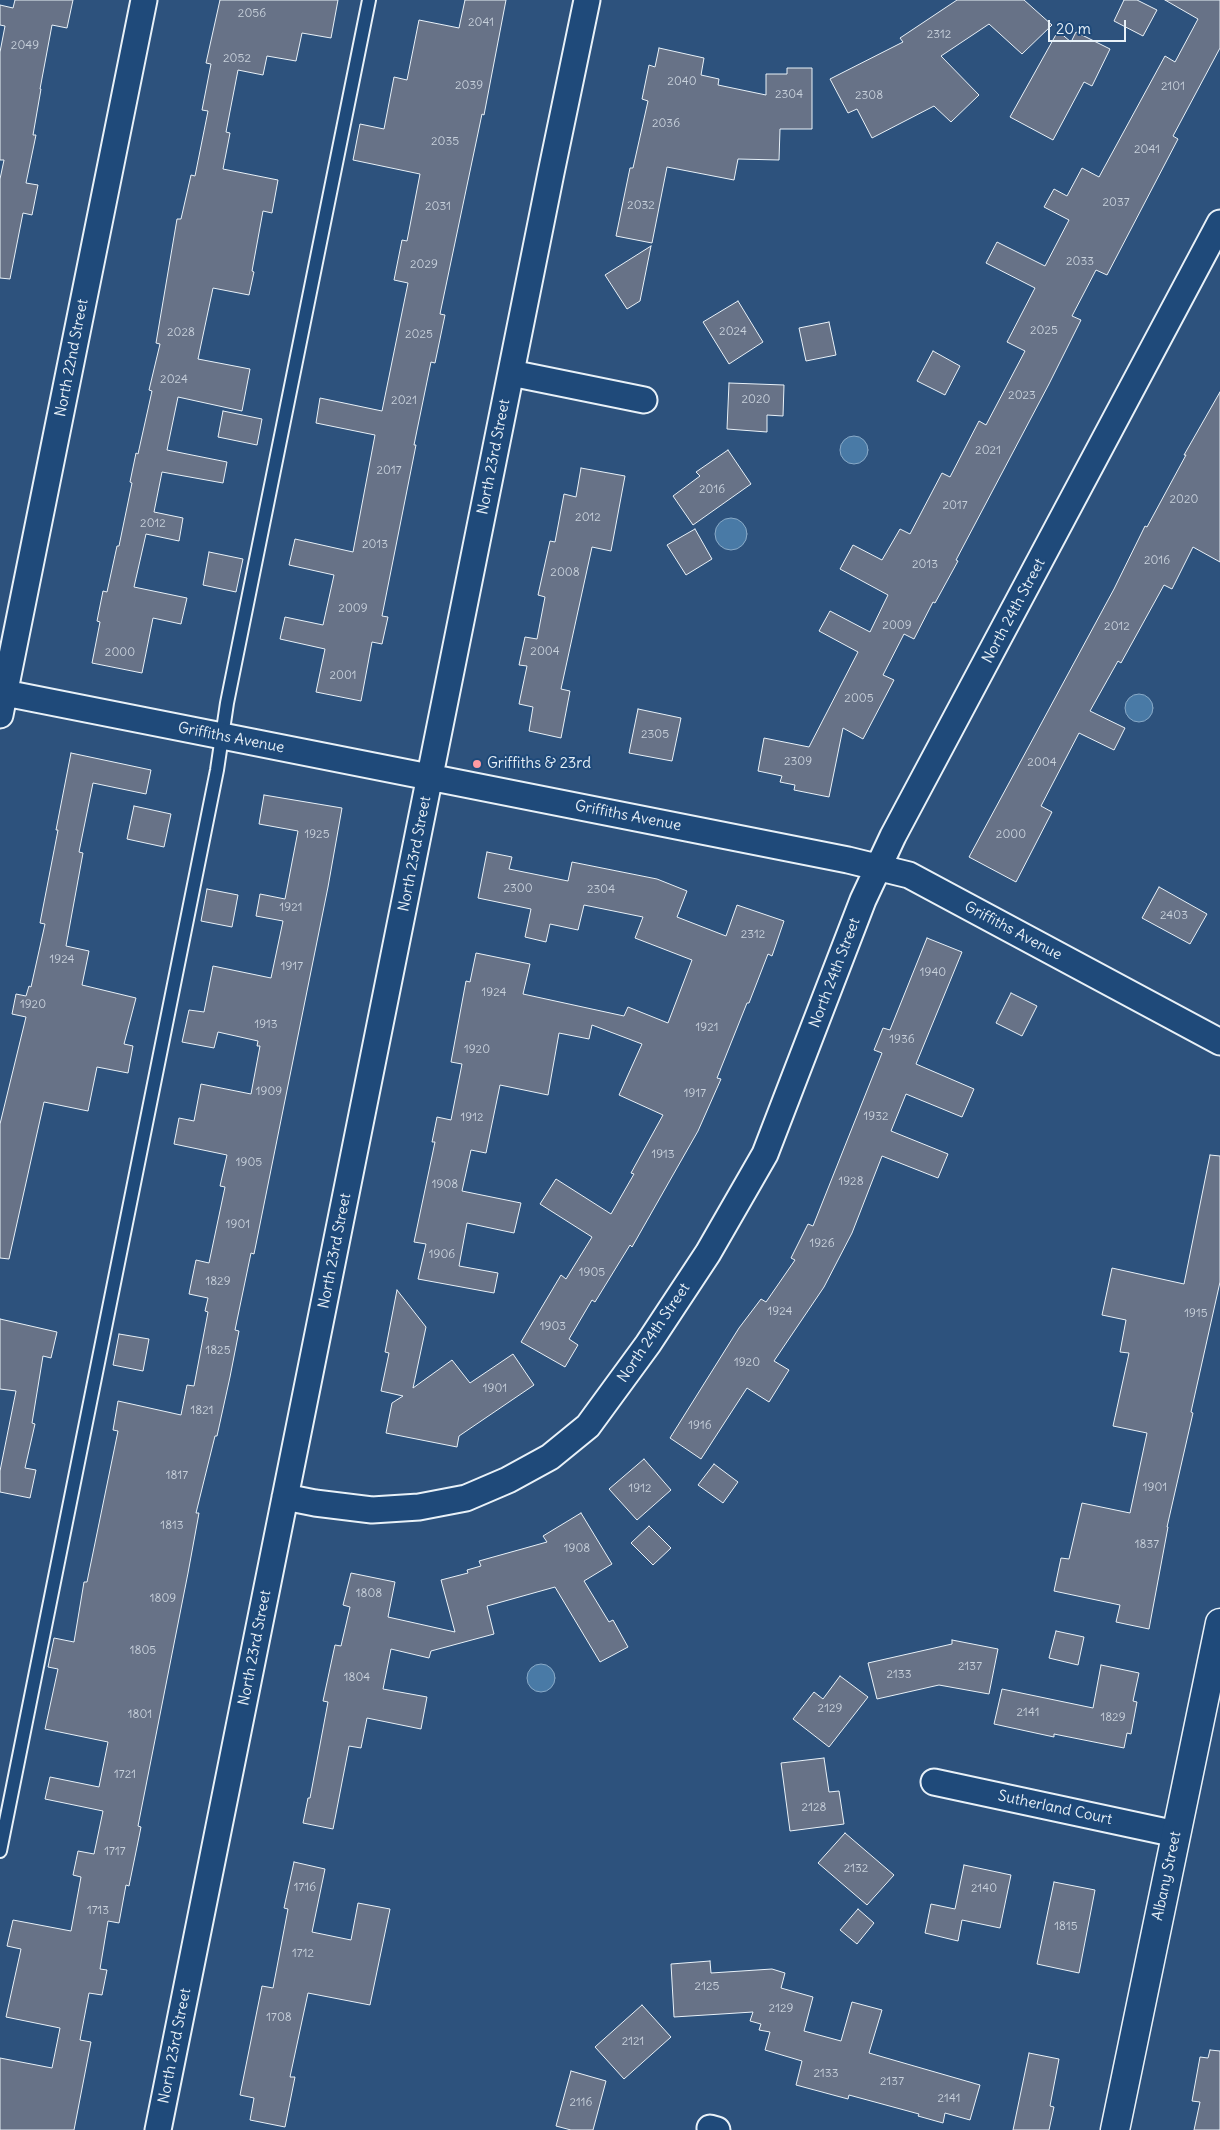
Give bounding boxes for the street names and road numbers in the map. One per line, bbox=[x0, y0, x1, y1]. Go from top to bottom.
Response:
street label: North 22nd Street bbox=[52, 298, 92, 418]
street label: North 23rd Street bbox=[474, 398, 514, 516]
street label: North 24th Street bbox=[979, 556, 1049, 666]
street label: Griffiths Avenue bbox=[176, 719, 286, 757]
street label: North 23rd Street bbox=[395, 795, 435, 913]
street label: Griffiths Avenue bbox=[573, 797, 683, 835]
street label: Griffiths Avenue bbox=[961, 898, 1065, 964]
street label: North 24th Street bbox=[806, 916, 864, 1030]
street label: North 23rd Street bbox=[315, 1192, 355, 1310]
street label: North 24th Street bbox=[614, 1280, 694, 1386]
street label: North 23rd Street bbox=[235, 1589, 275, 1707]
street label: Sutherland Court bbox=[996, 1787, 1114, 1829]
street label: Albany Street bbox=[1149, 1830, 1185, 1922]
street label: North 23rd Street bbox=[155, 1987, 195, 2105]

